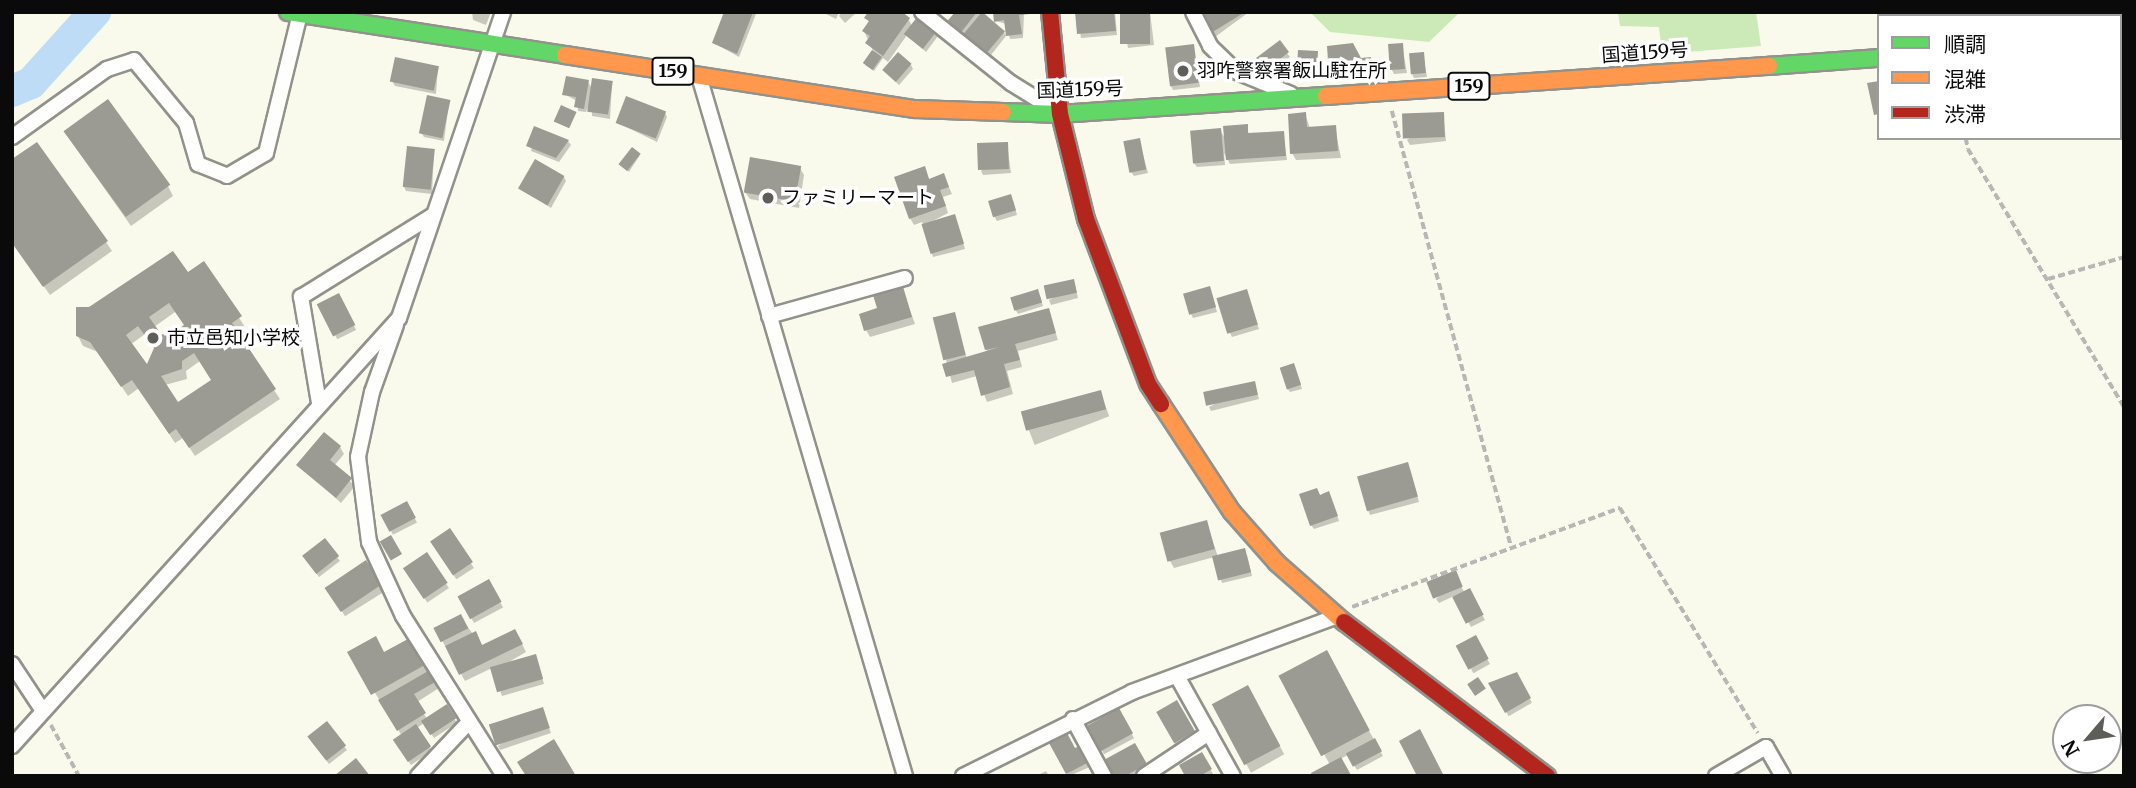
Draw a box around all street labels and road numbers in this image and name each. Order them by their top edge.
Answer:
street label: 国道159号 [1601,39,1689,67]
road number: 159 [650,56,696,86]
road number: 159 [1446,72,1492,100]
street label: 国道159号 [1036,77,1124,103]

